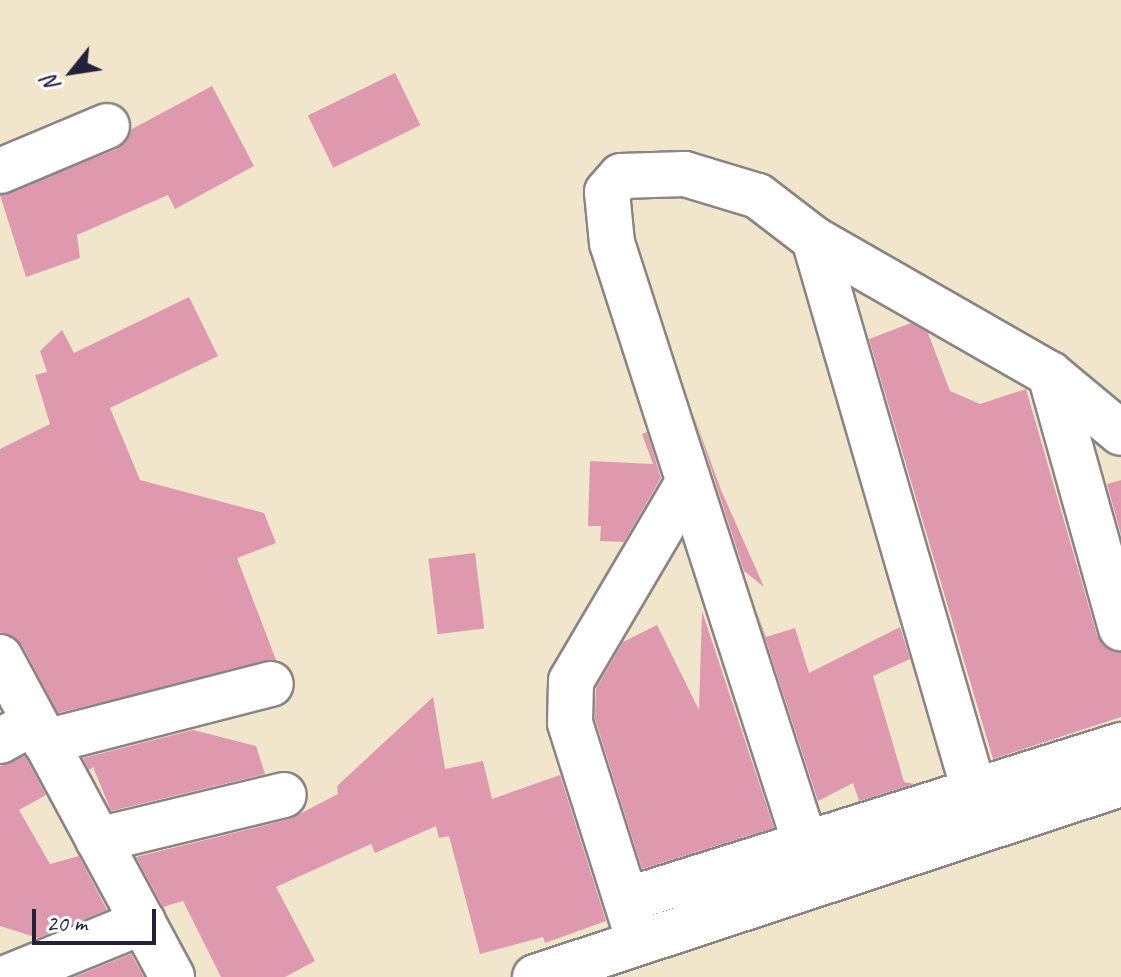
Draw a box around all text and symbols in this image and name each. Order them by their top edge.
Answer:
north arrow [32,32,112,112]
text: N [36,71,67,97]
scale bar [36,893,160,943]
text: 20 m [46,908,87,938]

